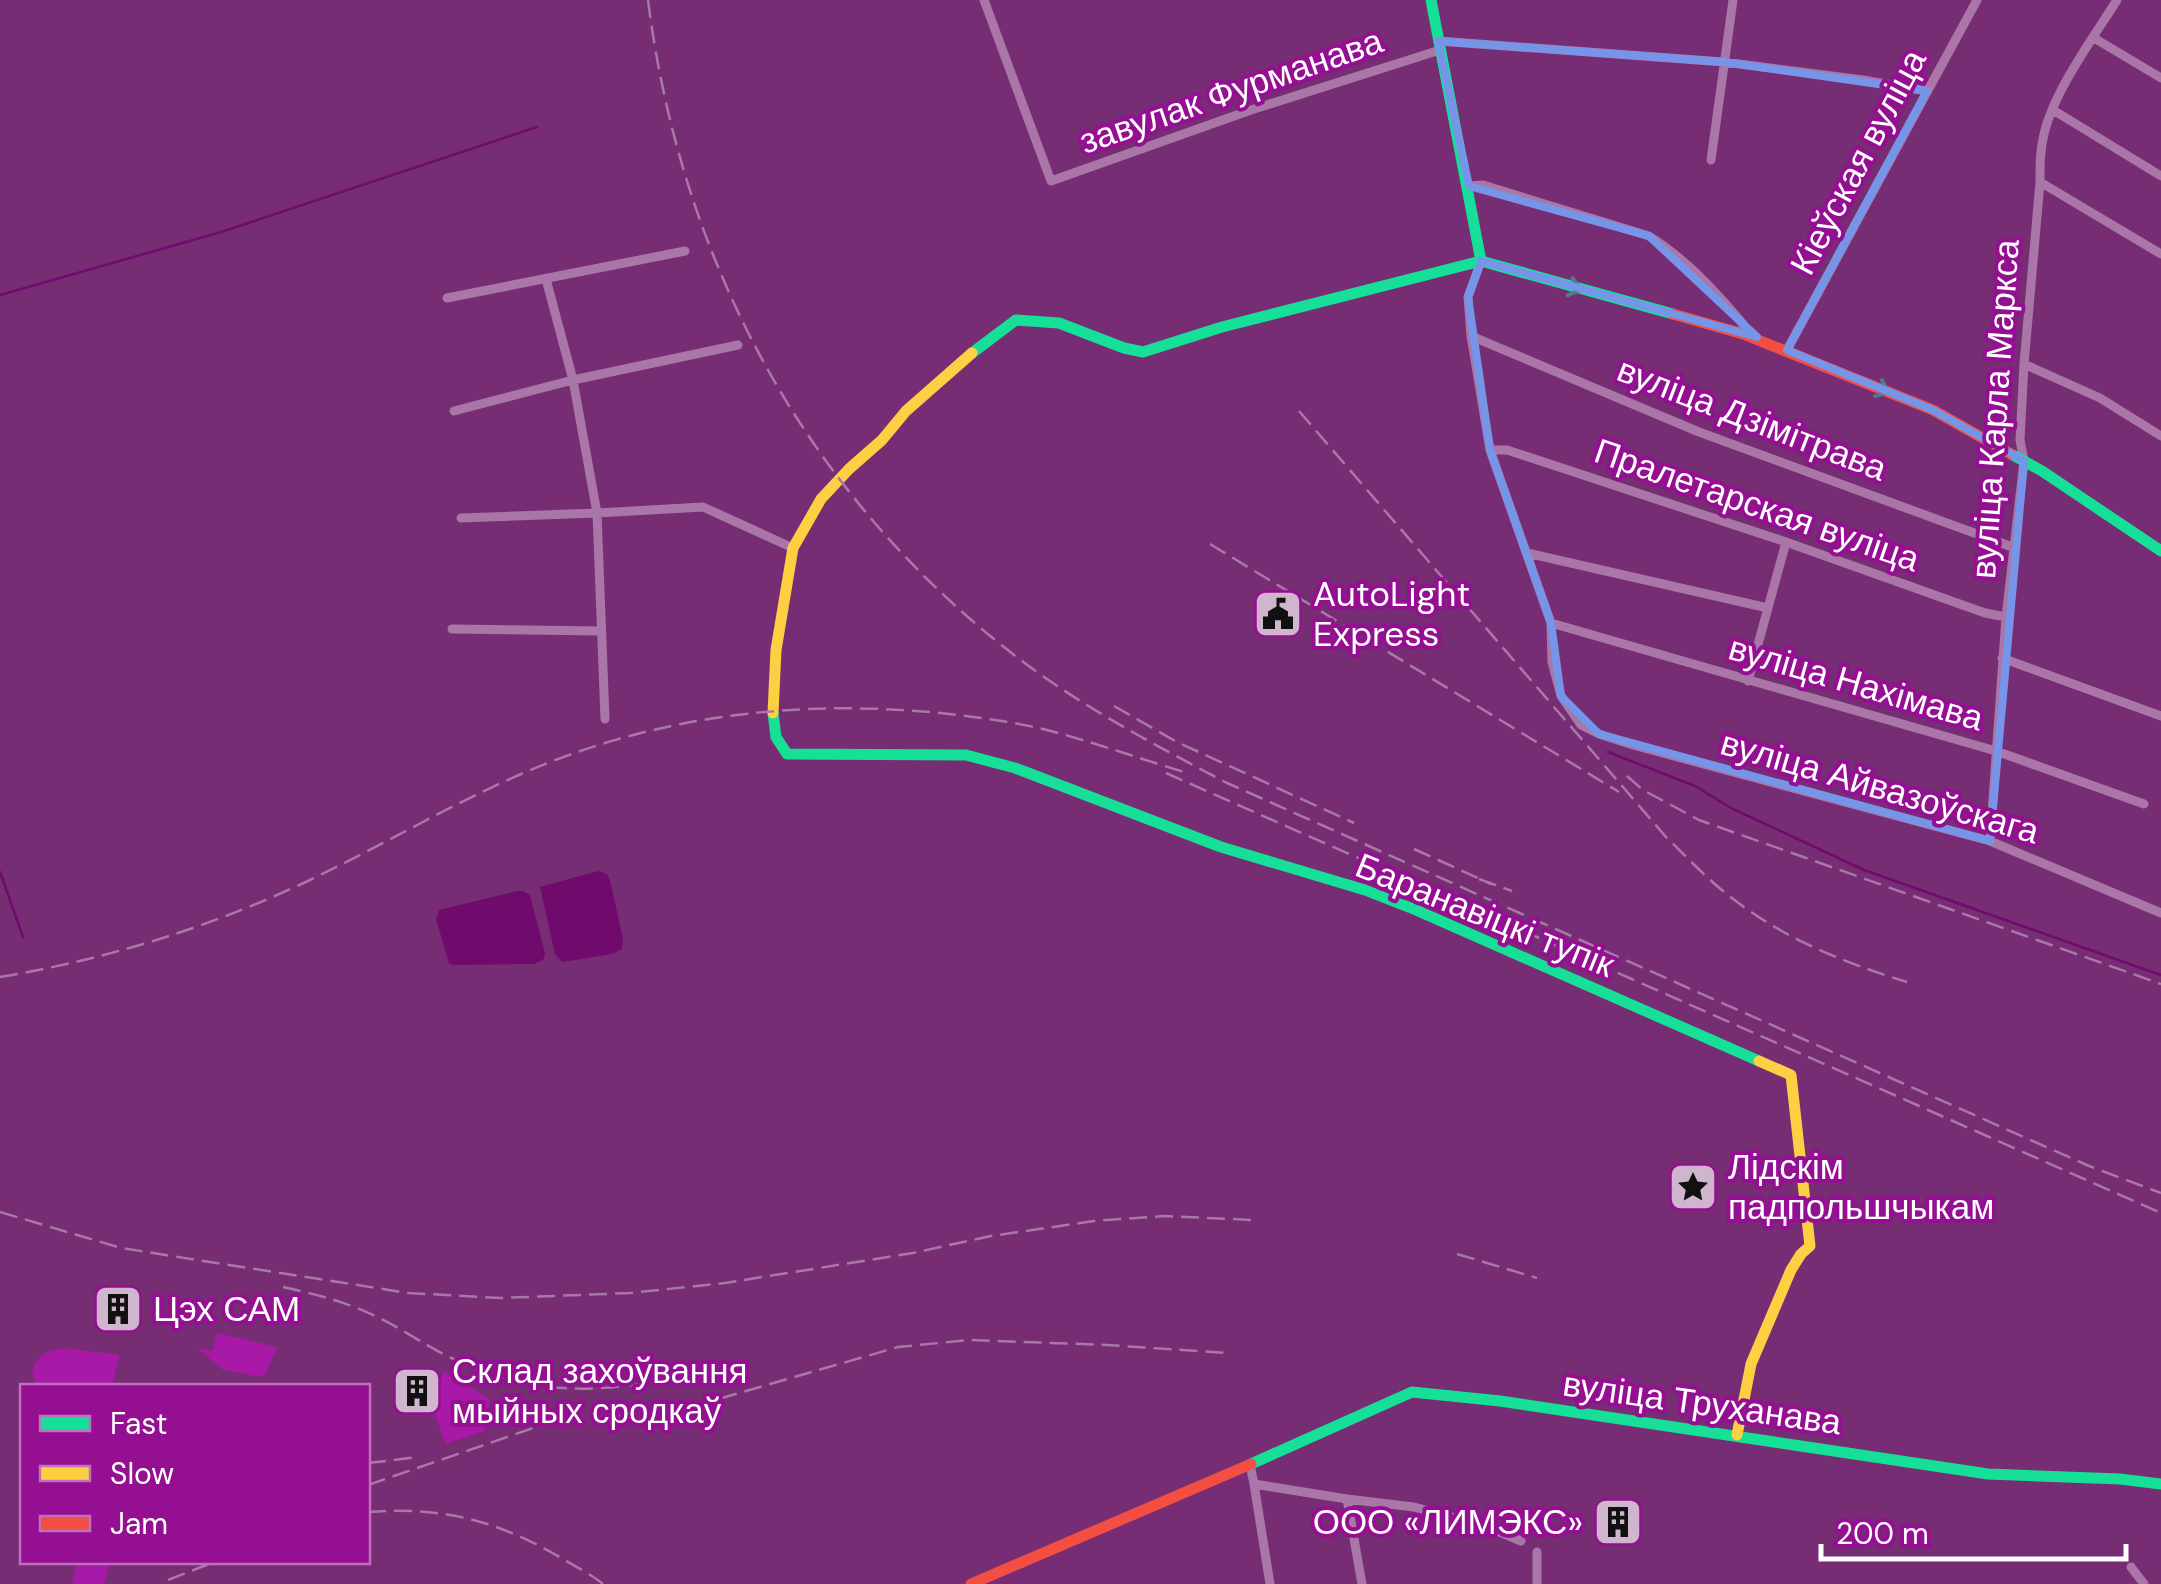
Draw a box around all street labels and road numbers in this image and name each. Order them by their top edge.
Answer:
street label: завулак Фурманава [1073,17,1389,164]
street label: Кіеўская вуліца [1779,41,1937,283]
street label: вуліца Карла Маркса [1960,237,2030,580]
street label: вуліца Дзімітрава [1611,347,1894,492]
street label: Пралетарская вуліца [1588,428,1926,582]
street label: вуліца Нахімава [1723,625,1989,741]
street label: вуліца Айвазоўскага [1716,720,2045,855]
street label: Баранавіцкі тупік [1349,842,1622,988]
street label: вуліца Труханава [1560,1361,1845,1445]

